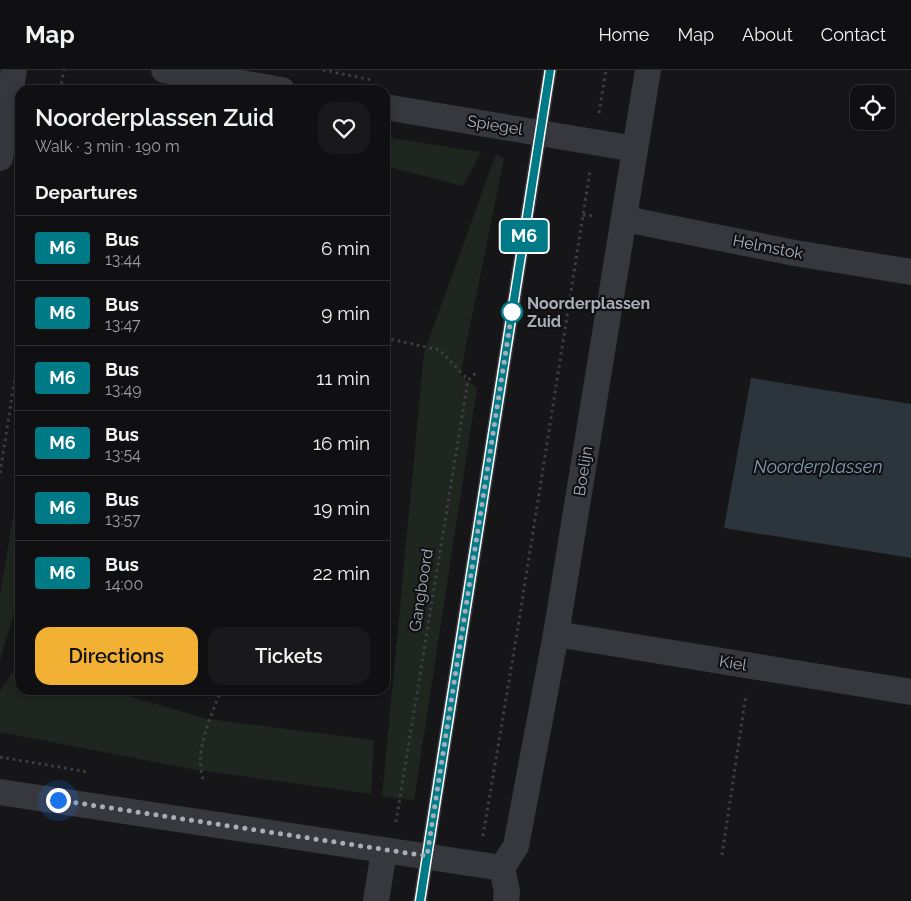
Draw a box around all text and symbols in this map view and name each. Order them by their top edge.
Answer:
text: Map [25,20,75,49]
text: Home [598,24,649,45]
text: Map [677,24,714,45]
text: About [742,24,793,45]
text: Contact [821,24,886,45]
map controls [850,85,895,130]
button: locate [850,85,895,130]
button: heart [318,102,370,154]
text: Noorderplassen Zuid [35,103,274,132]
street label: Spiegel [466,111,525,139]
text: Walk · 3 min · 190 m [35,137,180,156]
text: Departures [35,181,137,203]
line badge: M6 [502,220,546,252]
text: M6 [511,225,537,246]
text: Bus [105,228,139,250]
street label: Helmstok [731,231,805,263]
text: M6 [49,237,76,258]
text: 6 min [321,237,370,259]
text: 13:44 [105,250,141,269]
text: Bus [105,293,139,315]
place label: Noorderplassen Zuid [527,294,650,331]
marker: Noorderplassen Zuid [501,301,523,323]
text: M6 [49,302,76,323]
text: 9 min [321,302,370,324]
text: 13:47 [105,315,141,334]
text: Bus [105,358,139,380]
text: M6 [49,367,76,388]
text: 11 min [316,367,370,389]
text: 13:49 [105,380,142,399]
text: Bus [105,423,139,445]
text: M6 [49,432,76,453]
text: 16 min [313,432,370,454]
text: 13:54 [105,445,141,464]
street label: Boelijn [570,445,596,497]
water label: Noorderplassen [753,456,883,477]
text: Bus [105,488,139,510]
text: M6 [49,497,76,518]
text: 19 min [313,497,370,519]
text: 13:57 [105,510,141,529]
street label: Gangboord [405,547,437,633]
text: Bus [105,553,139,575]
text: M6 [49,562,76,583]
text: 22 min [313,562,370,584]
text: 14:00 [105,575,143,594]
button: Directions [35,627,198,685]
button: Tickets [208,627,370,685]
street label: Kiel [718,651,749,675]
your location [46,788,71,813]

